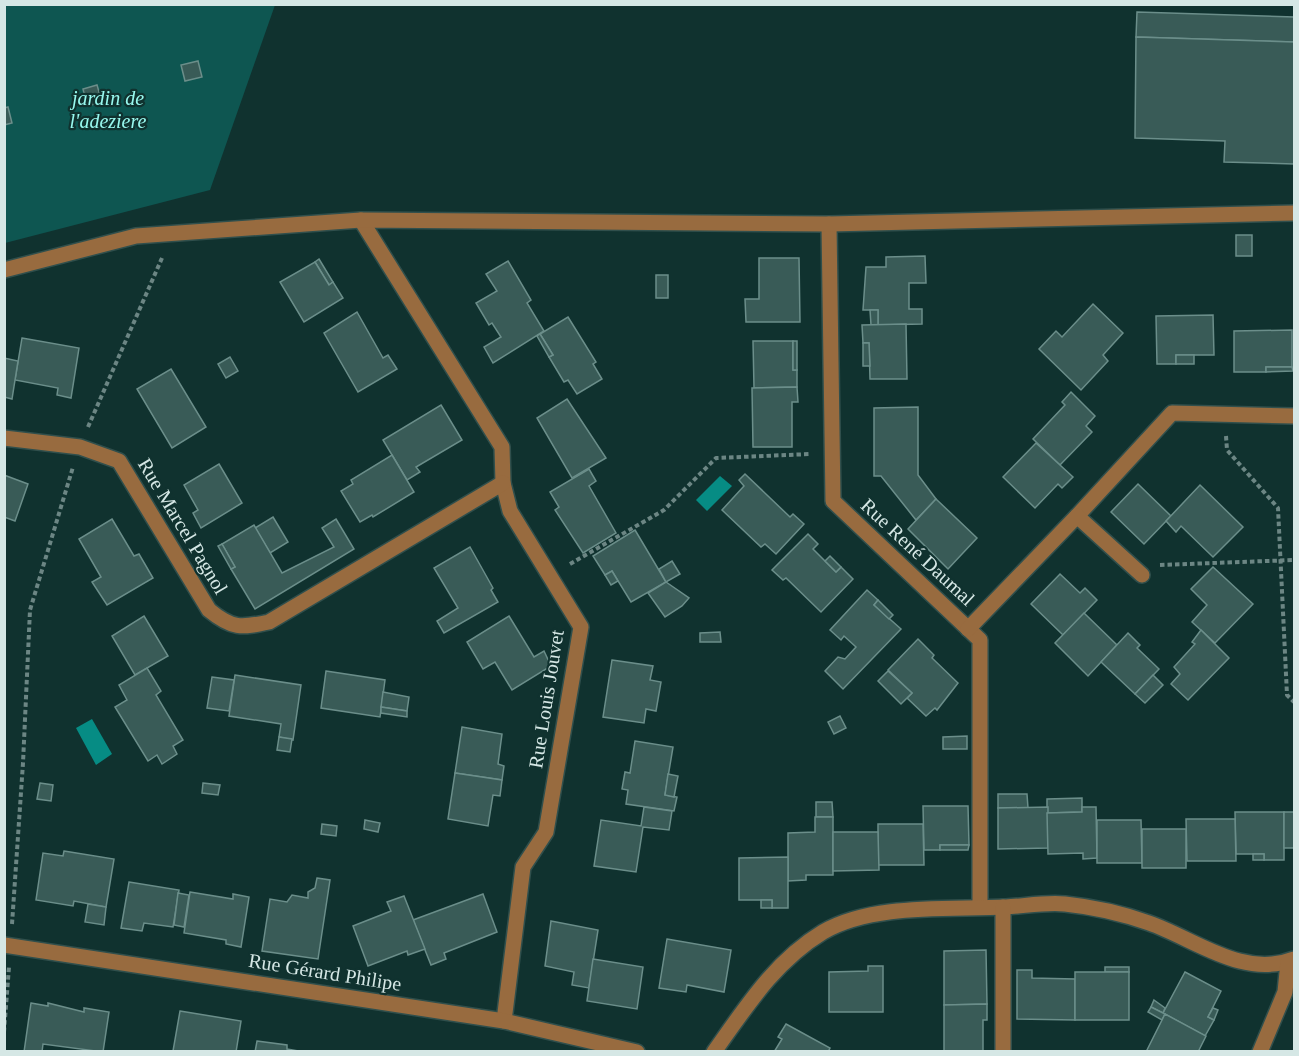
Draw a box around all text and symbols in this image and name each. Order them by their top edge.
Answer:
park label: jardin de l'adeziere [69,87,147,132]
street label: Rue Marcel Pagnol [133,454,232,599]
street label: Rue René Daumal [857,494,979,610]
street label: Rue Louis Jouvet [524,628,568,770]
street label: Rue Gérard Philipe [247,949,403,996]

